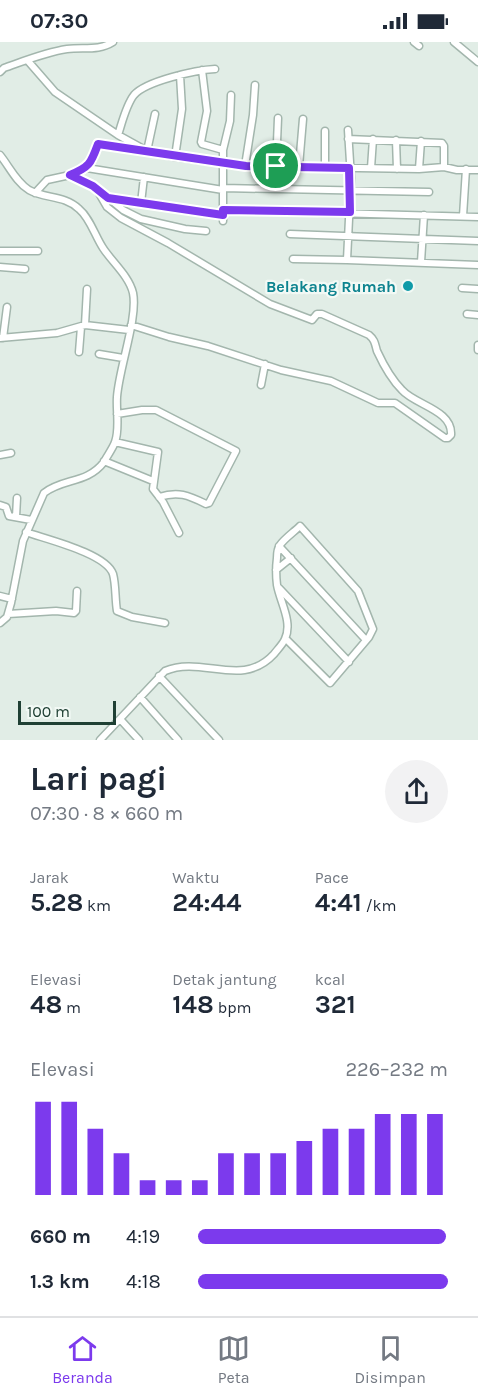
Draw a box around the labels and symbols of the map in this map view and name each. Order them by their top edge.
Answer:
pin [250,140,301,191]
place label: Belakang Rumah [266,277,396,296]
marker: Belakang Rumah [401,279,415,293]
scale bar [18,698,116,726]

